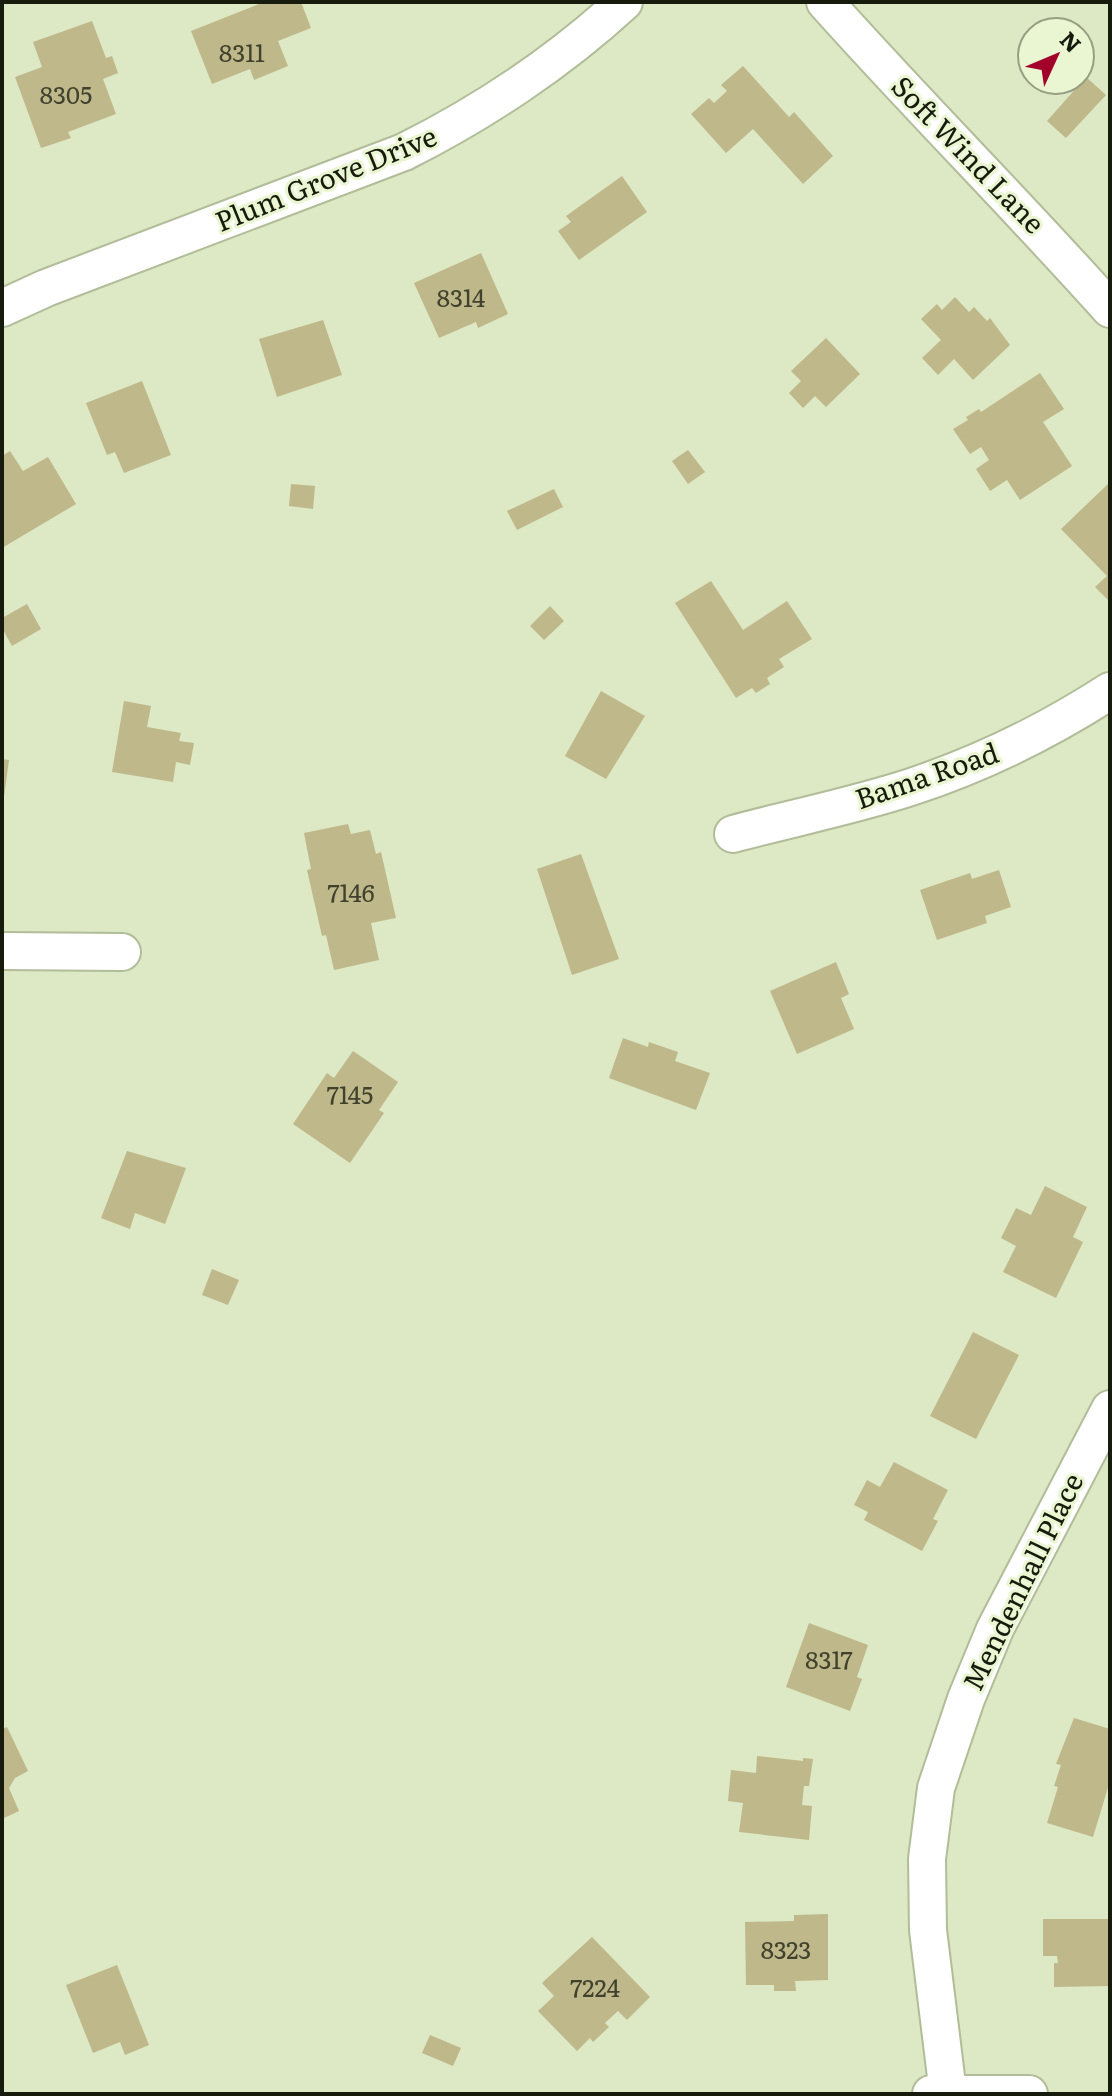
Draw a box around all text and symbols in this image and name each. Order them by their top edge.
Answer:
north arrow [1016,16,1096,96]
text: N [1053,23,1090,59]
house number: 8311 [219,34,265,69]
street label: Soft Wind Lane [883,65,1056,242]
house number: 8305 [40,76,92,111]
street label: Plum Grove Drive [208,113,442,241]
house number: 8314 [437,279,485,314]
street label: Bama Road [849,730,1004,818]
house number: 7146 [327,874,375,909]
house number: 7145 [327,1076,373,1111]
street label: Mendenhall Place [950,1465,1092,1697]
house number: 8317 [805,1641,853,1676]
house number: 8323 [761,1931,811,1966]
house number: 7224 [570,1969,620,2004]

